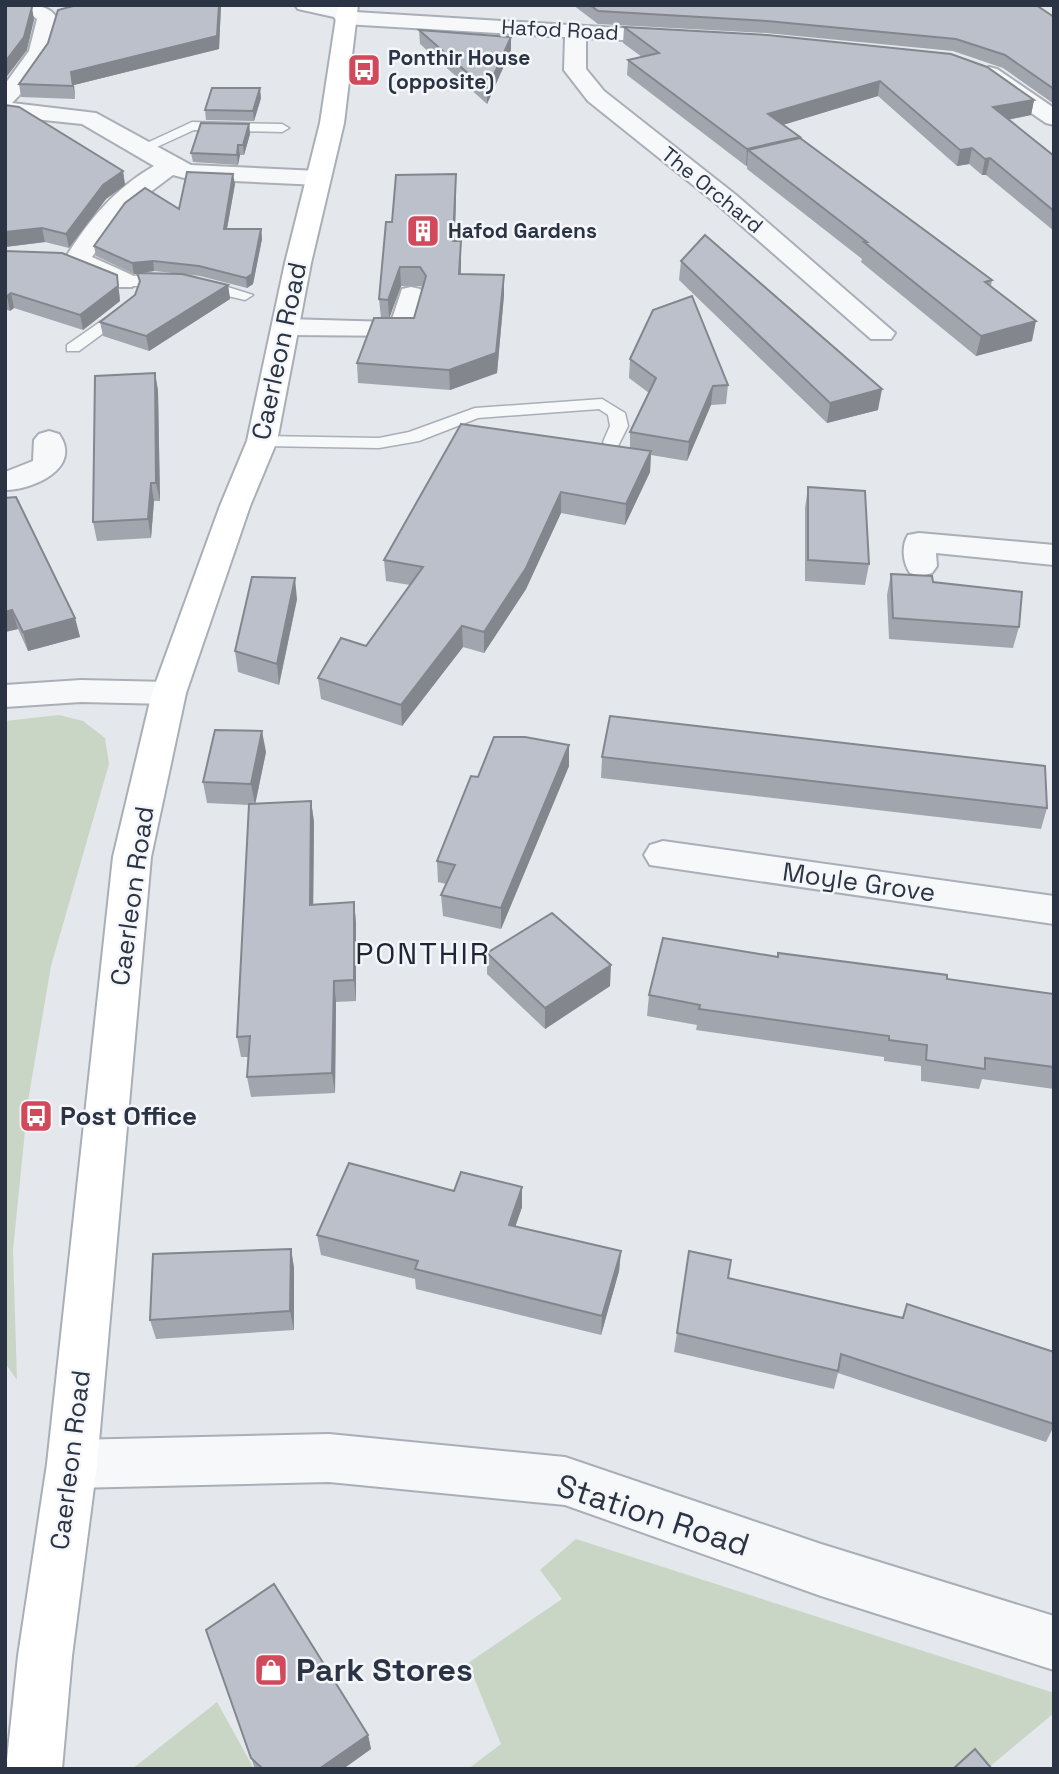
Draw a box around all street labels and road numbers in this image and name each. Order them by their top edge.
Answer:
street label: Hafod Road [501,13,619,46]
street label: The Orchard [656,140,769,239]
street label: Caerleon Road [244,259,314,443]
street label: Caerleon Road [103,804,161,988]
street label: Moyle Grove [780,854,938,910]
street label: Caerleon Road [42,1368,98,1552]
street label: Station Road [552,1465,754,1565]

